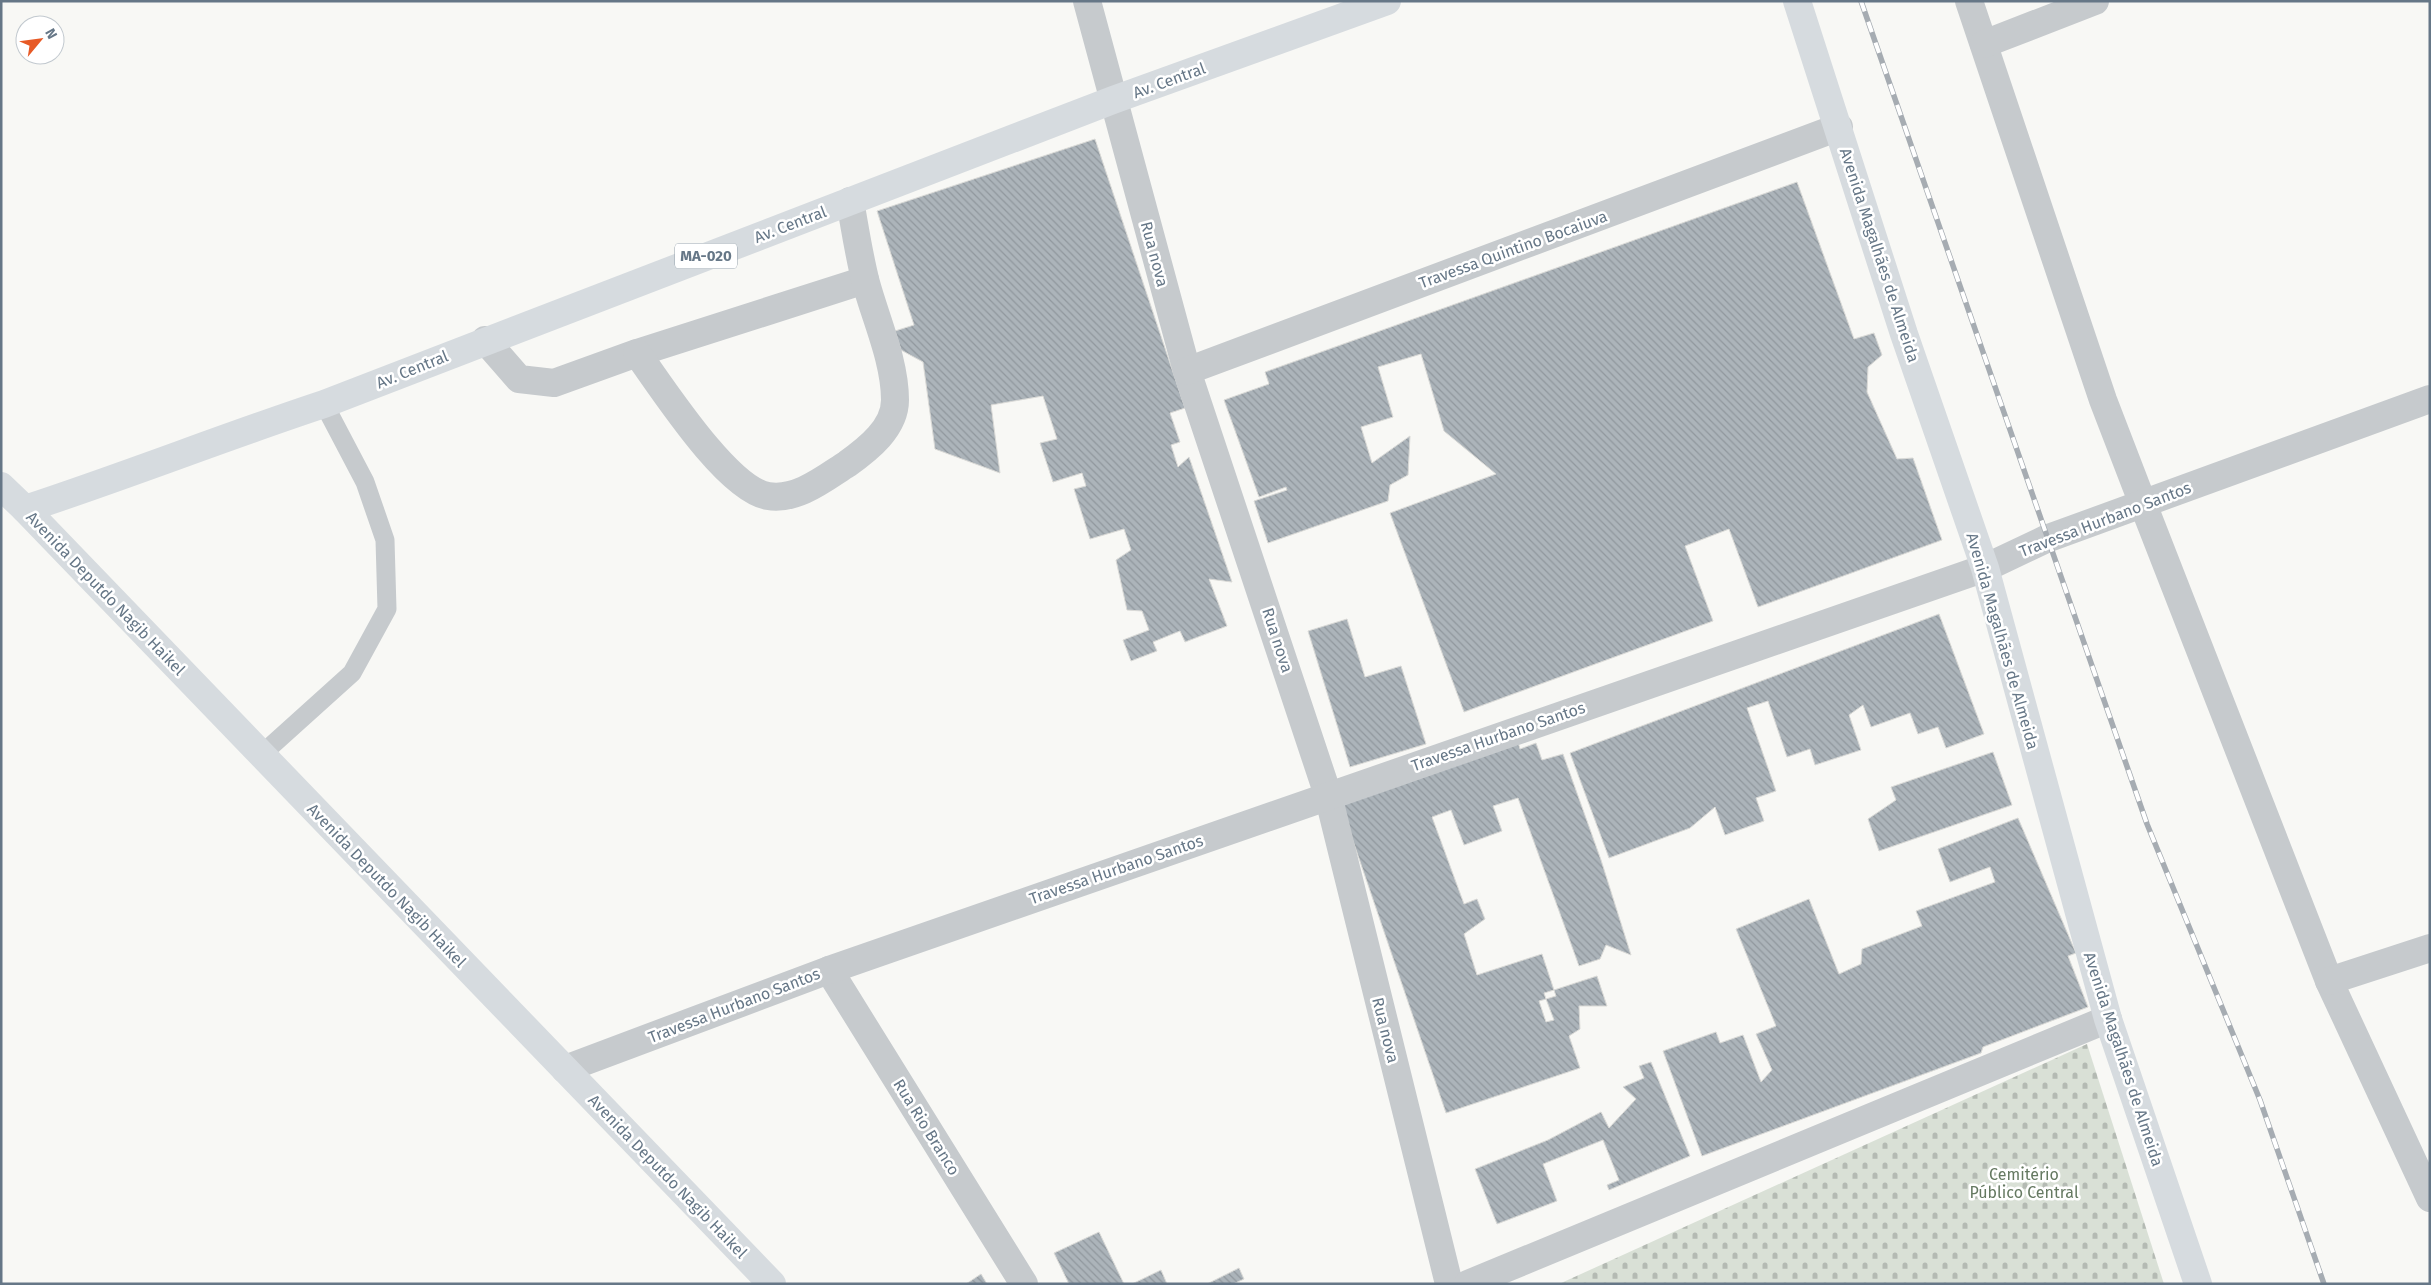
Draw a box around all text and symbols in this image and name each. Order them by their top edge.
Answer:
north arrow [15,15,65,65]
text: N [41,26,61,42]
street label: Av. Central [1130,58,1208,102]
street label: Avenida Magalhães de Almeida [1836,145,1923,365]
street label: Av. Central [751,202,829,247]
street label: Travessa Quintino Bocaiuva [1416,207,1610,292]
street label: Rua nova [1137,219,1172,289]
road number: MA-020 [675,244,737,268]
street label: Av. Central [373,346,451,392]
street label: Travessa Hurbano Santos [2017,478,2194,561]
street label: Avenida Deputdo Nagib Haikel [22,508,189,679]
street label: Avenida Magalhães de Almeida [1962,531,2043,752]
street label: Rua nova [1258,605,1297,675]
street label: Travessa Hurbano Santos [1409,698,1588,775]
street label: Avenida Deputdo Nagib Haikel [303,800,470,971]
street label: Travessa Hurbano Santos [1027,831,1206,908]
street label: Avenida Magalhães de Almeida [2080,949,2167,1169]
street label: Travessa Hurbano Santos [646,964,823,1047]
street label: Rua nova [1368,995,1403,1065]
street label: Rua Rio Branco [889,1076,964,1179]
street label: Avenida Deputdo Nagib Haikel [584,1091,751,1262]
park label: Cemitério Público Central [1969,1165,2079,1202]

